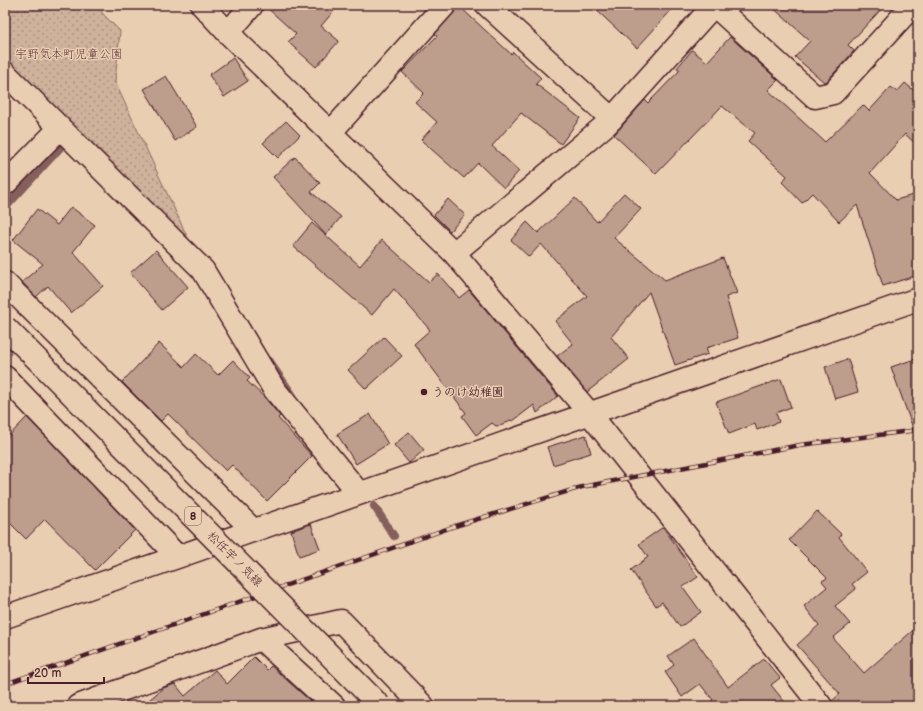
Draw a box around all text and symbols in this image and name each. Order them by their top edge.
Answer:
park label: 宇野気本町児童公園 [15,47,123,62]
place label: うのけ幼稚園 [432,385,504,400]
marker: うのけ幼稚園 [419,387,429,397]
road number: 8 [185,507,201,525]
street label: 松任宇ノ気線 [204,529,265,590]
scale bar [28,659,104,685]
text: 20 m [34,666,61,681]

